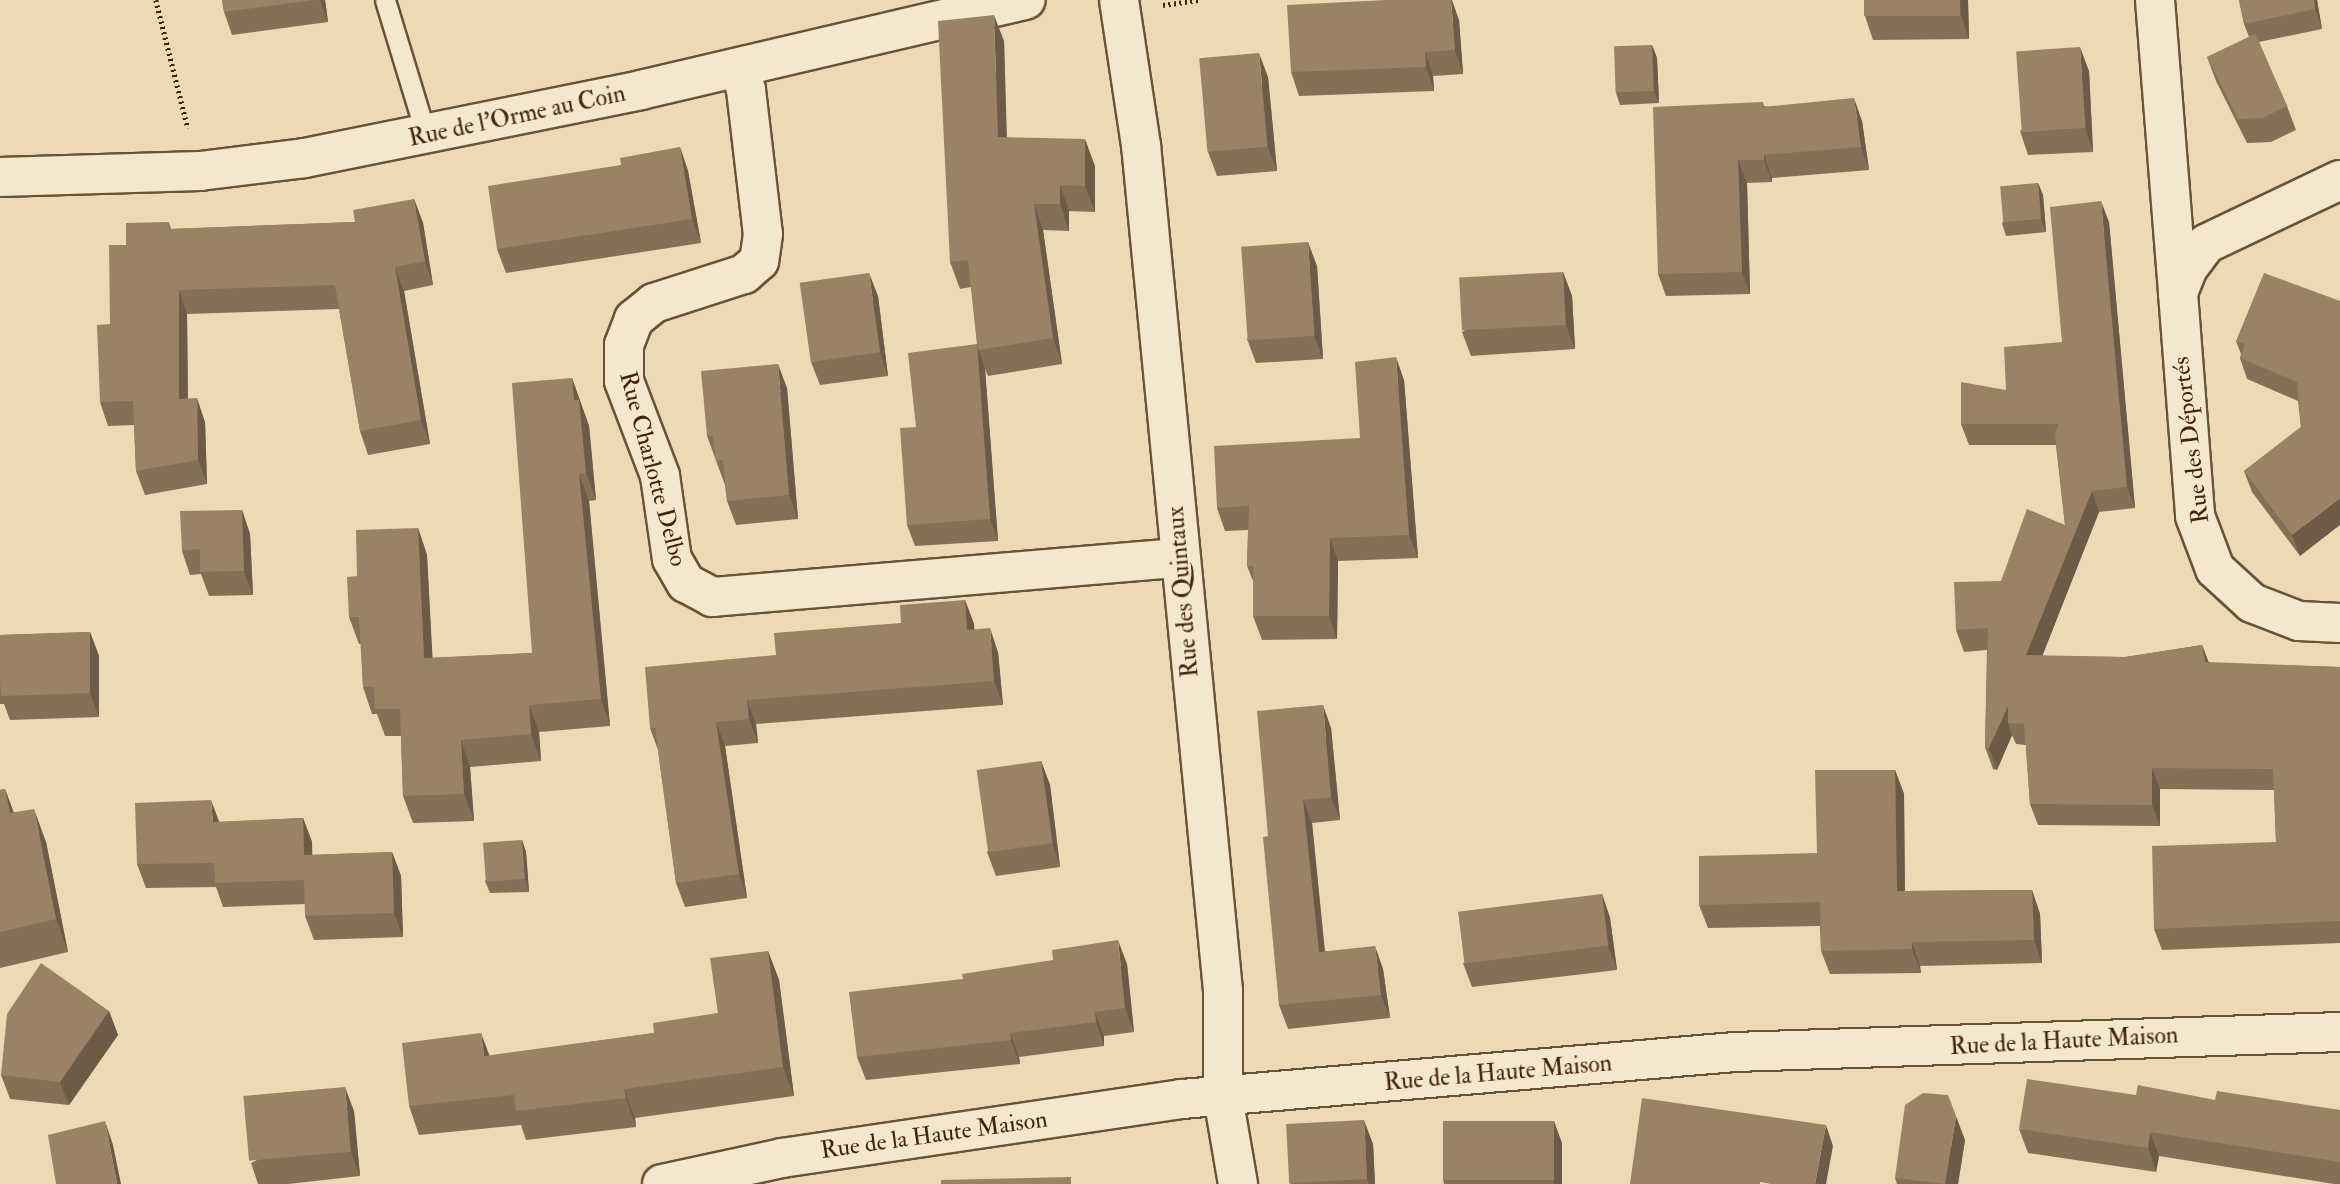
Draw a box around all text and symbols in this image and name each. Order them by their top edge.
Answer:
street label: Rue de l'Orme au Coin [406,79,628,153]
street label: Rue des Déportés [2166,355,2216,525]
street label: Rue Charlotte Delbo [613,368,693,570]
street label: Rue des Quintaux [1161,505,1205,679]
street label: Rue de la Haute Maison [1949,1021,2179,1061]
street label: Rue de la Haute Maison [1383,1049,1613,1097]
street label: Rue de la Haute Maison [819,1105,1049,1165]

